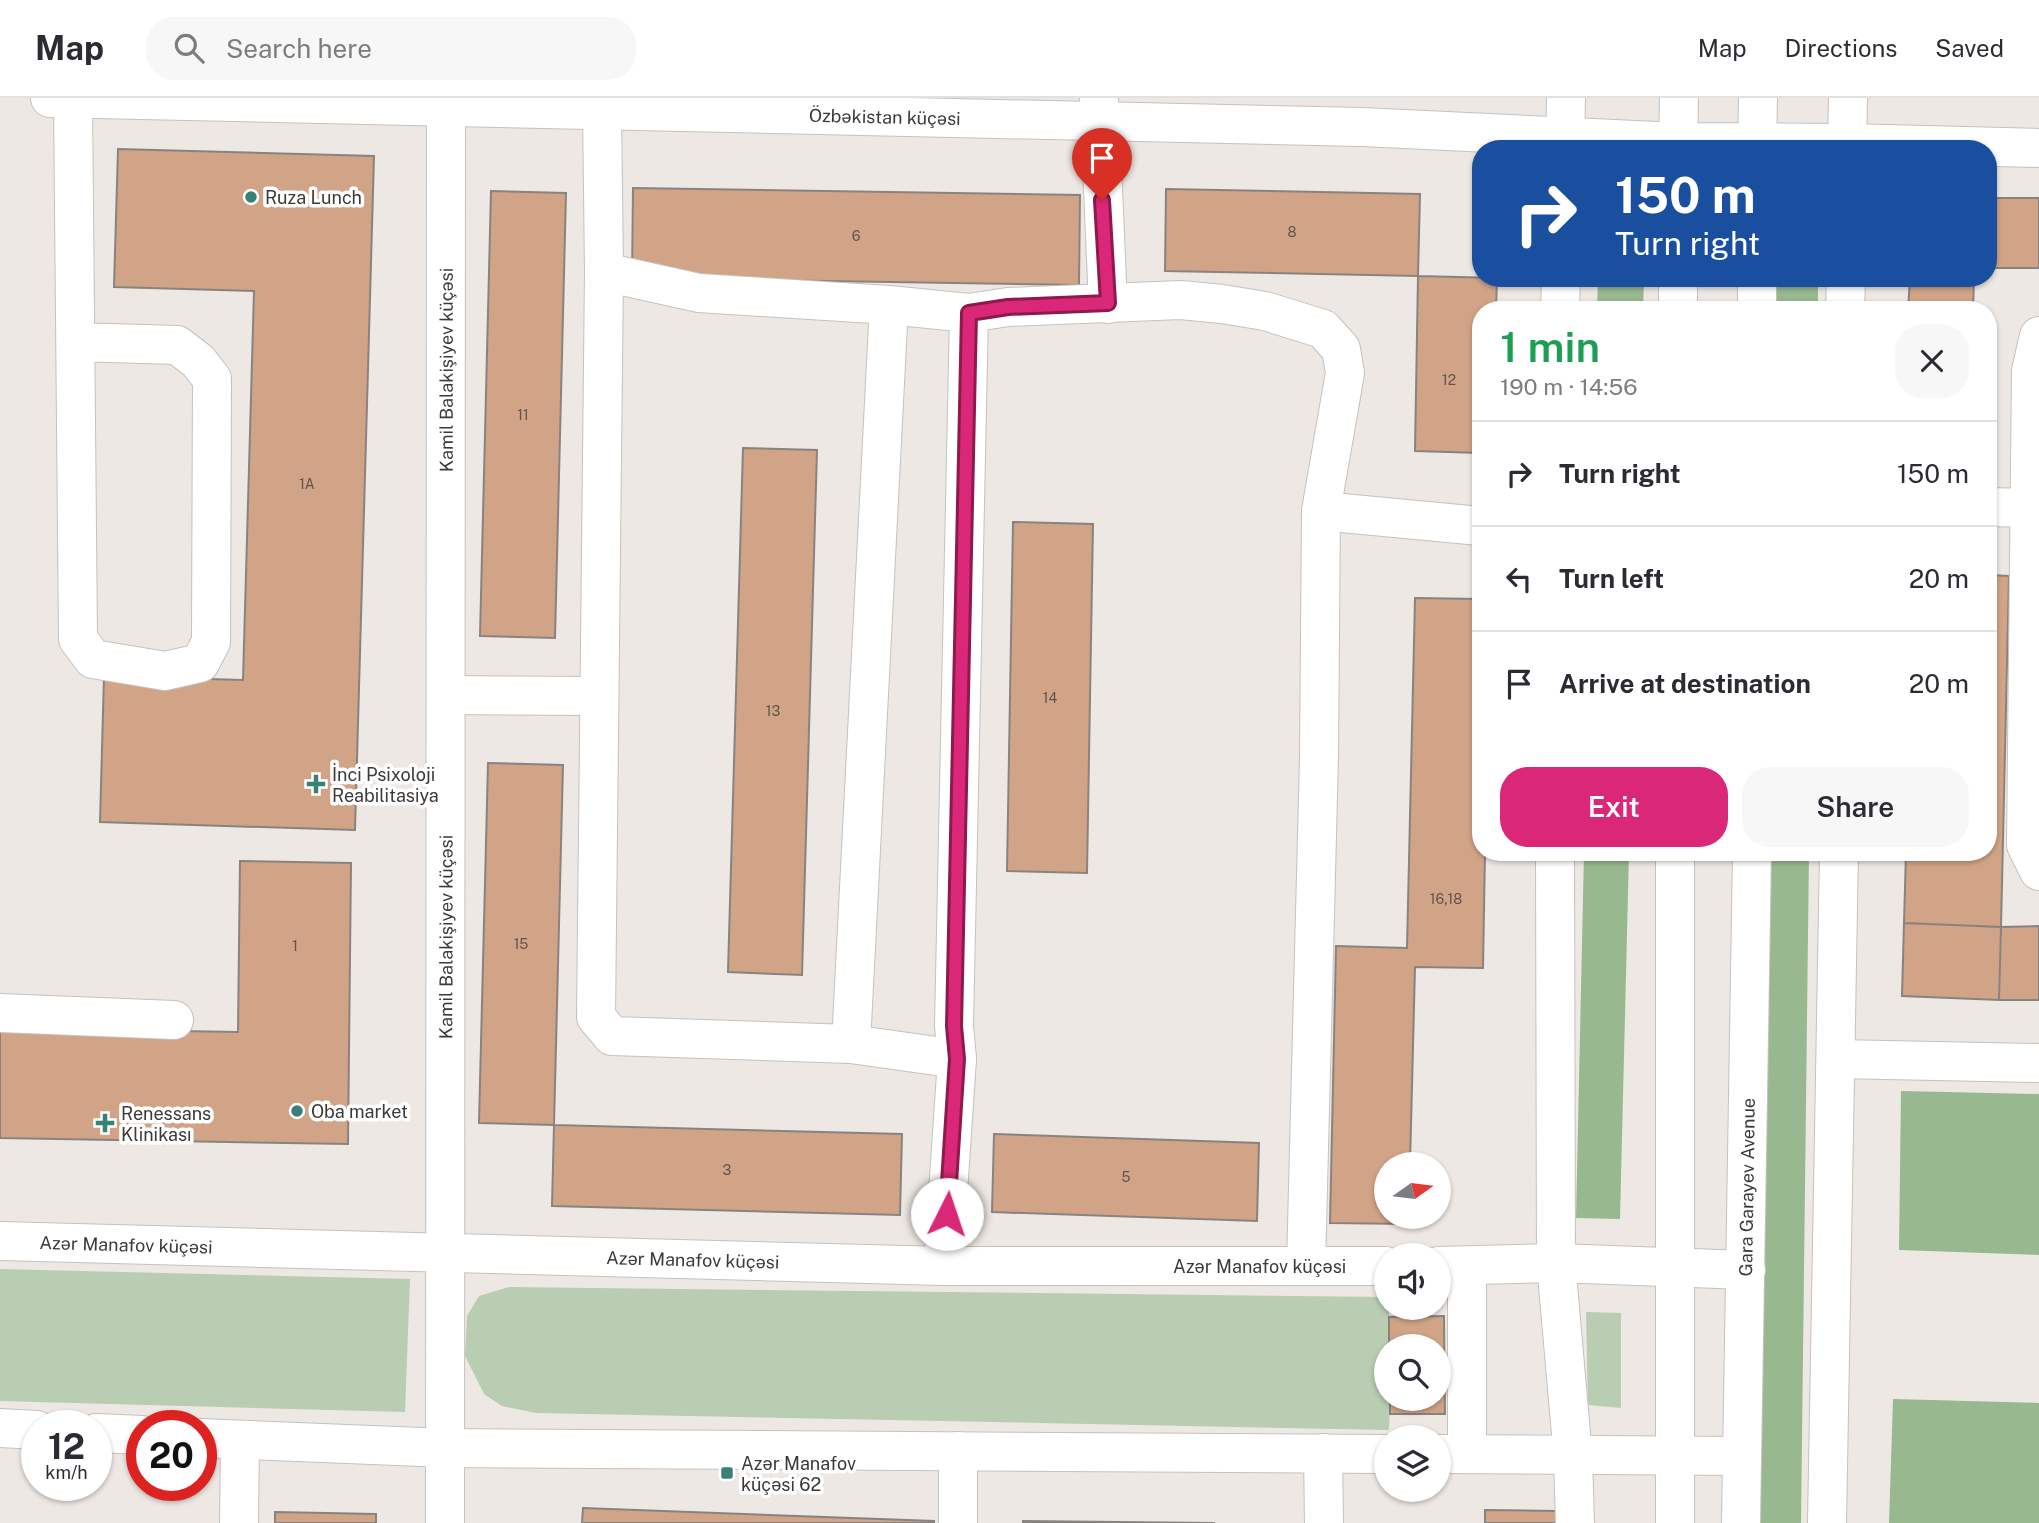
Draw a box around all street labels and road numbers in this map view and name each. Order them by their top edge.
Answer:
street label: Özbəkistan küçəsi [809,103,961,129]
street label: Kamil Balakişiyev küçəsi [435,268,456,472]
street label: Kamil Balakişiyev küçəsi [435,835,456,1039]
street label: Gara Garayev Avenue [1735,1098,1758,1276]
street label: Azər Manafov küçəsi [39,1232,213,1257]
street label: Azər Manafov küçəsi [606,1247,780,1272]
street label: Azər Manafov küçəsi [1173,1256,1346,1277]

